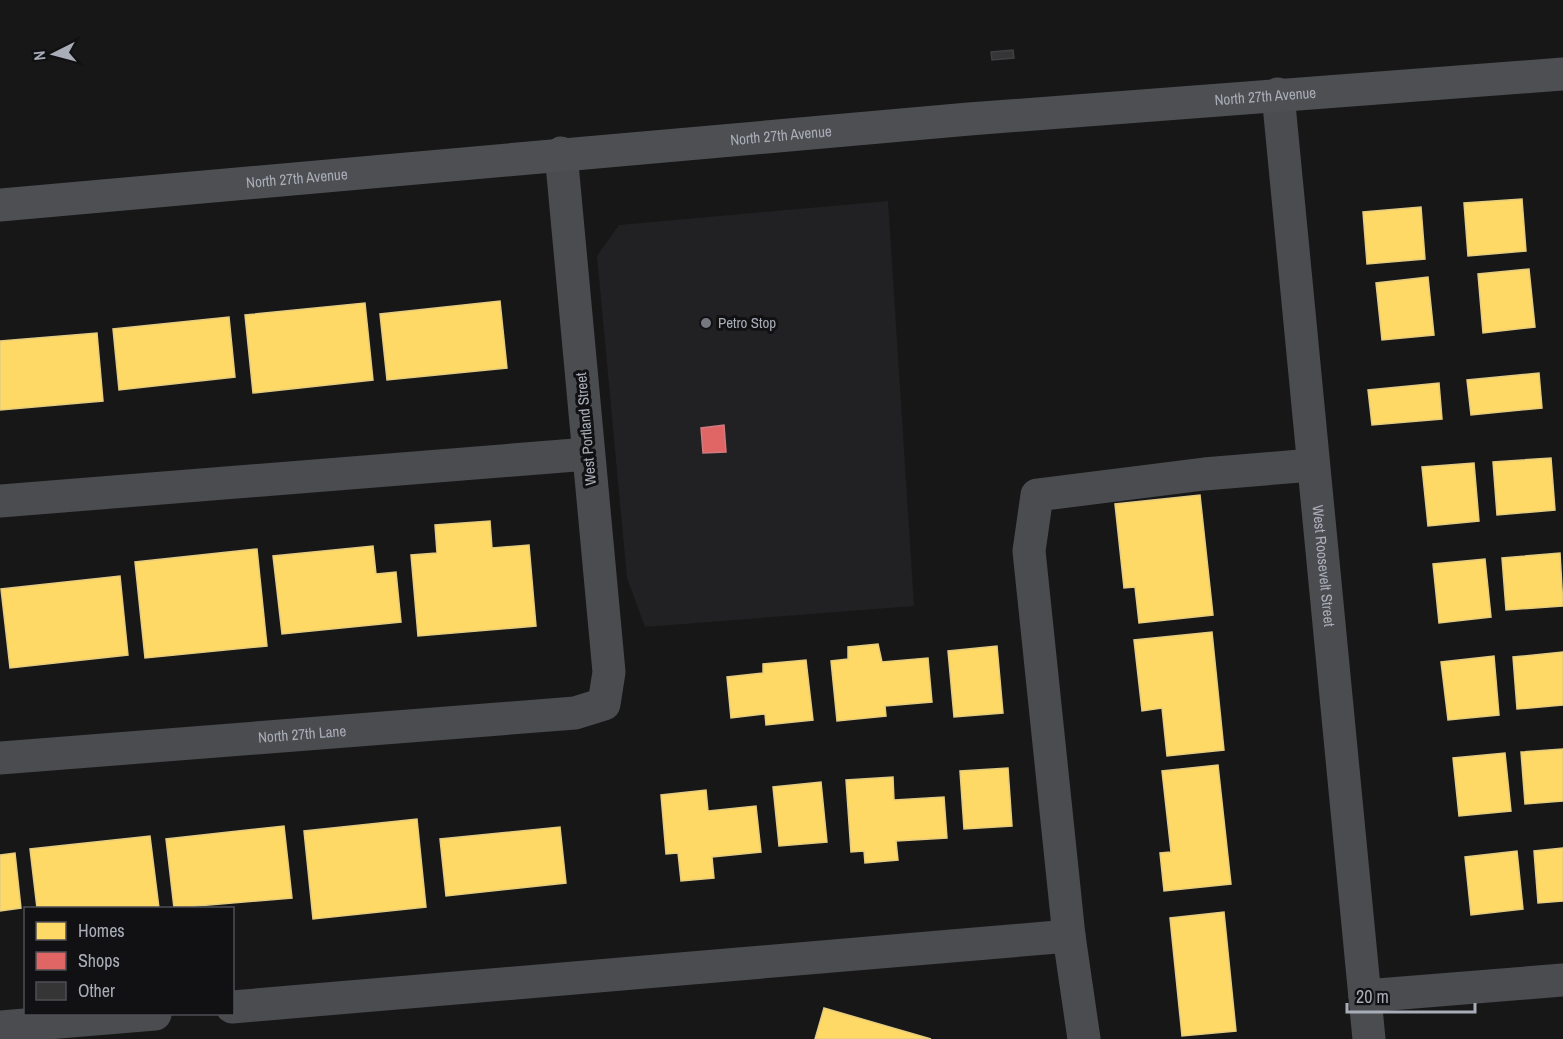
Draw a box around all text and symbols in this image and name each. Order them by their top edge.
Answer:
north arrow [24,24,84,84]
text: N [28,50,51,61]
street label: North 27th Avenue [1214,82,1317,110]
street label: North 27th Avenue [729,120,833,150]
street label: North 27th Avenue [245,163,349,193]
place label: Petro Stop [718,312,776,333]
marker: Petro Stop [699,316,713,330]
street label: West Portland Street [570,371,601,486]
street label: West Roosevelt Street [1308,504,1340,628]
street label: North 27th Lane [257,720,347,748]
legend [24,907,234,1015]
text: Homes [78,918,125,943]
text: Shops [78,948,120,973]
scale bar [1347,976,1474,1014]
text: Other [78,978,115,1003]
text: 20 m [1356,984,1389,1009]

